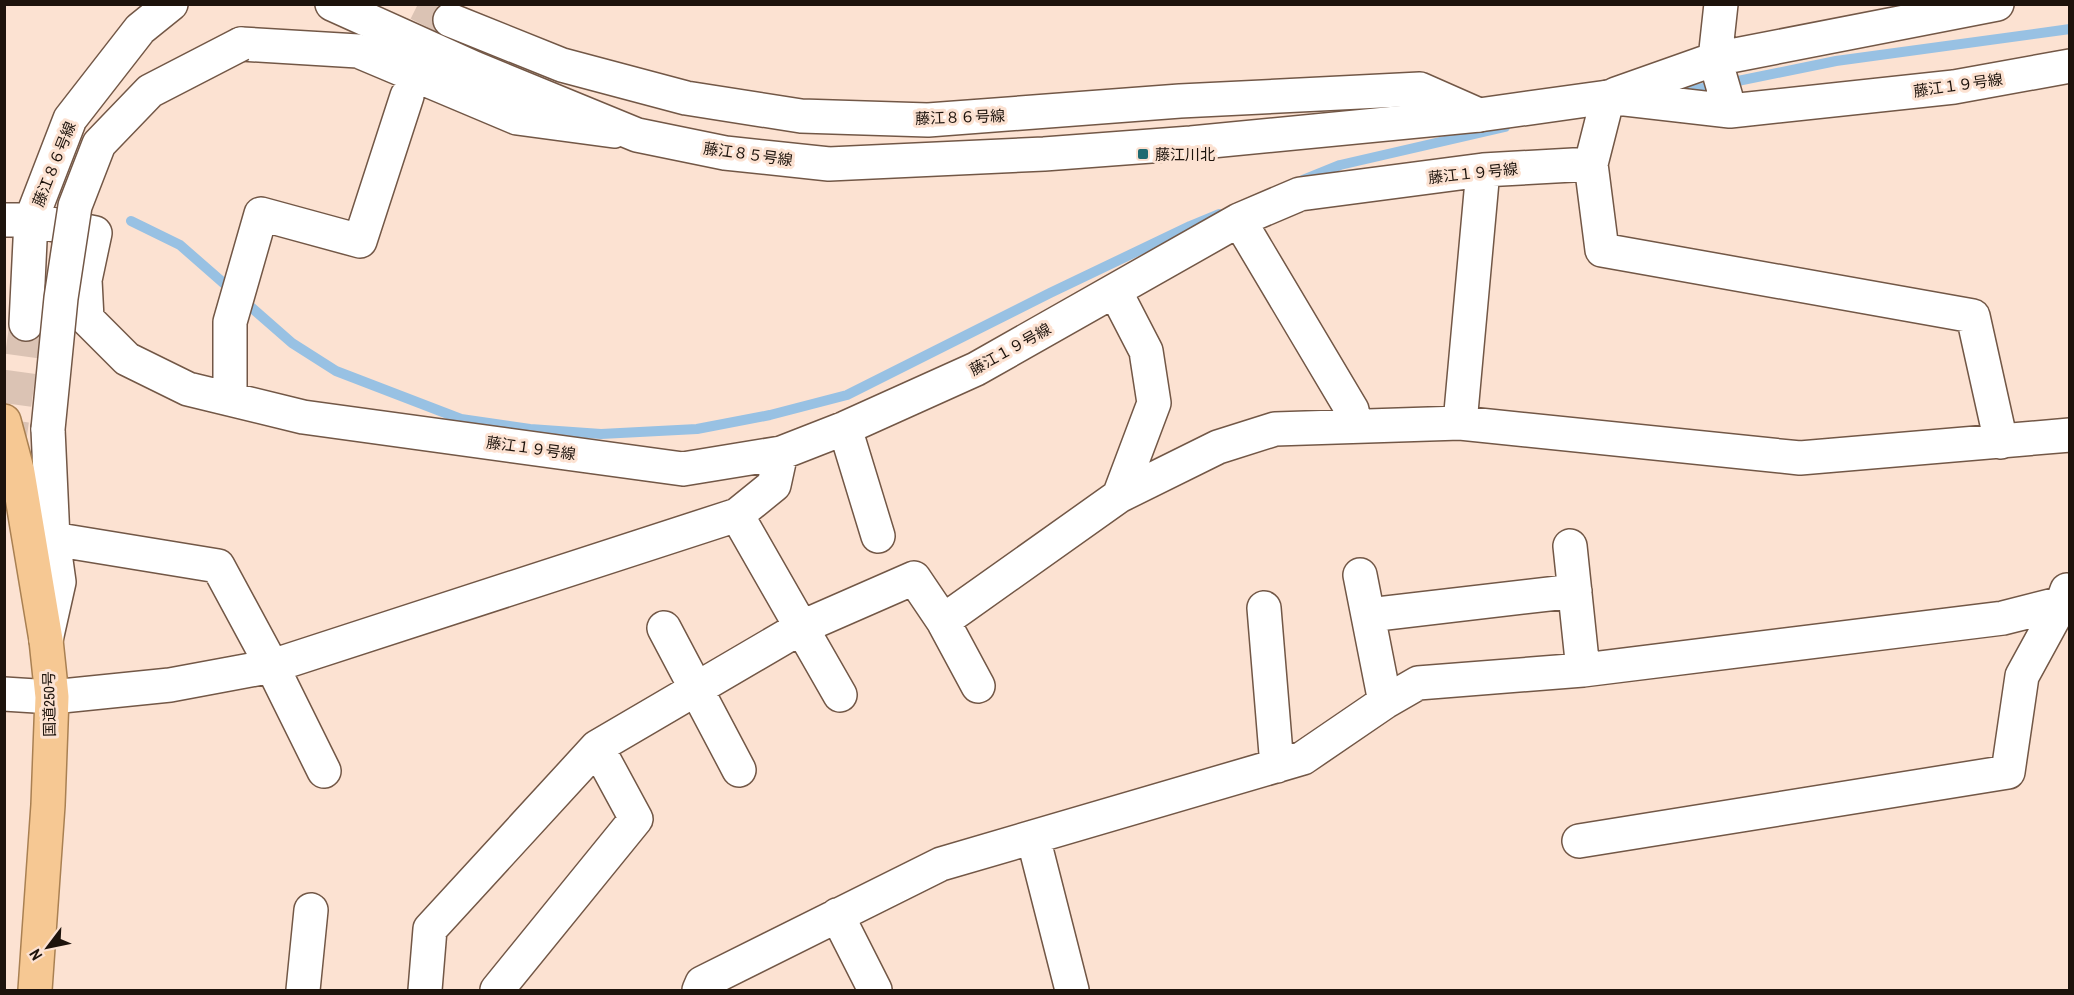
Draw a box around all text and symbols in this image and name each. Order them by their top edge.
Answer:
street label: 藤江１９号線 [1912,68,2004,102]
street label: 藤江８６号線 [915,105,1005,129]
street label: 藤江８６号線 [27,118,81,210]
street label: 藤江８５号線 [702,137,794,171]
place label: 藤江川北 [1155,144,1215,165]
marker: 藤江川北 [1136,147,1150,161]
street label: 藤江１９号線 [1427,158,1519,188]
street label: 藤江１９号線 [966,318,1054,380]
street label: 藤江１９号線 [485,431,577,465]
street label: 国道250号 [38,671,60,737]
north arrow [18,917,78,977]
text: N [23,945,47,965]

